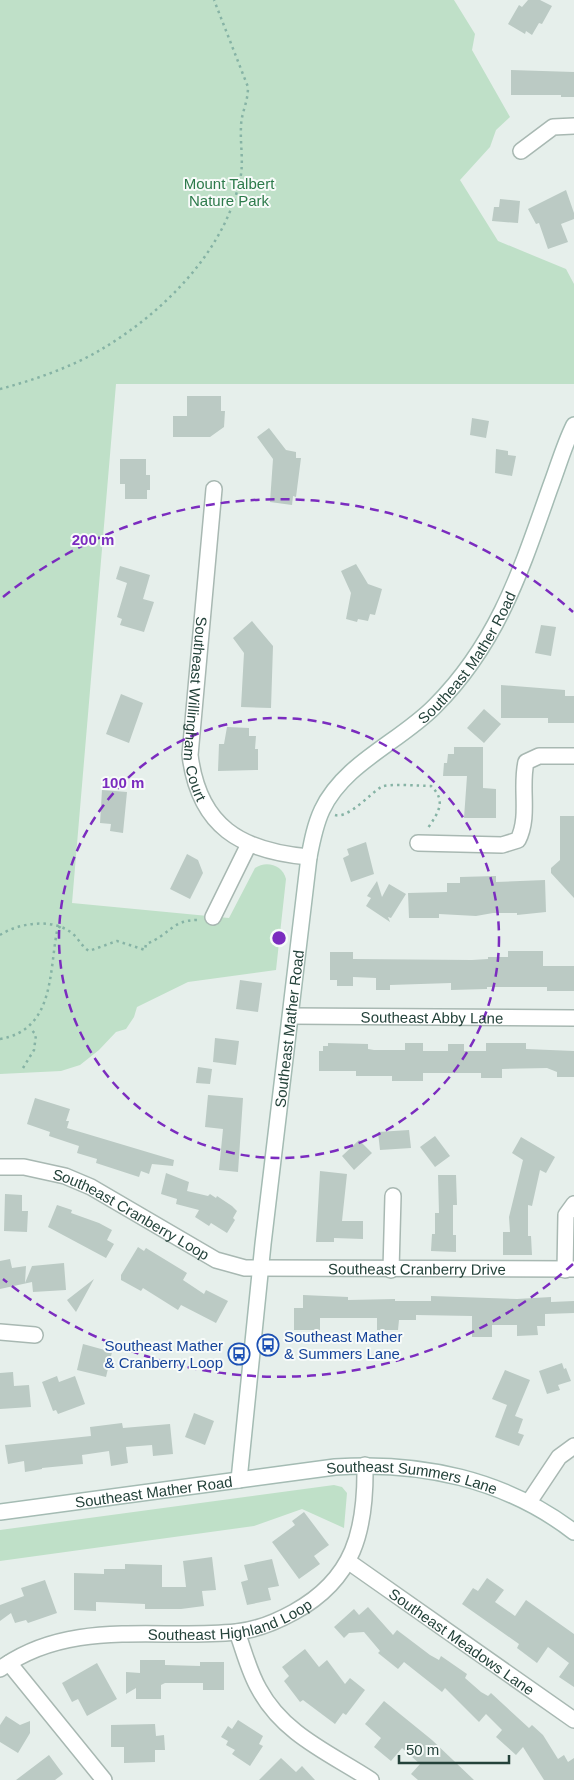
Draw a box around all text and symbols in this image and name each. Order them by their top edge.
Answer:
park label: Mount Talbert Nature Park [184,175,275,209]
text: 200 m [72,531,114,548]
street label: Southeast Mather Road [414,589,518,727]
street label: Southeast Willingham Court [181,616,211,804]
text: 100 m [102,774,144,791]
centre of rings [270,929,288,947]
street label: Southeast Mather Road [271,949,306,1108]
street label: Southeast Abby Lane [361,1008,503,1026]
street label: Southeast Cranberry Loop [51,1165,213,1263]
street label: Southeast Cranberry Drive [328,1260,506,1277]
place label: Southeast Mather & Summers Lane [284,1328,402,1362]
bus stop icon: Southeast Mather & Summers Lane [256,1333,280,1357]
place label: Southeast Mather & Cranberry Loop [105,1337,223,1371]
bus stop icon: Southeast Mather & Cranberry Loop [227,1342,251,1366]
street label: Southeast Summers Lane [325,1457,500,1497]
street label: Southeast Mather Road [74,1472,233,1510]
street label: Southeast Meadows Lane [386,1584,538,1698]
street label: Southeast Highland Loop [148,1595,315,1643]
scale bar [399,1732,509,1764]
text: 50 m [406,1741,439,1758]

